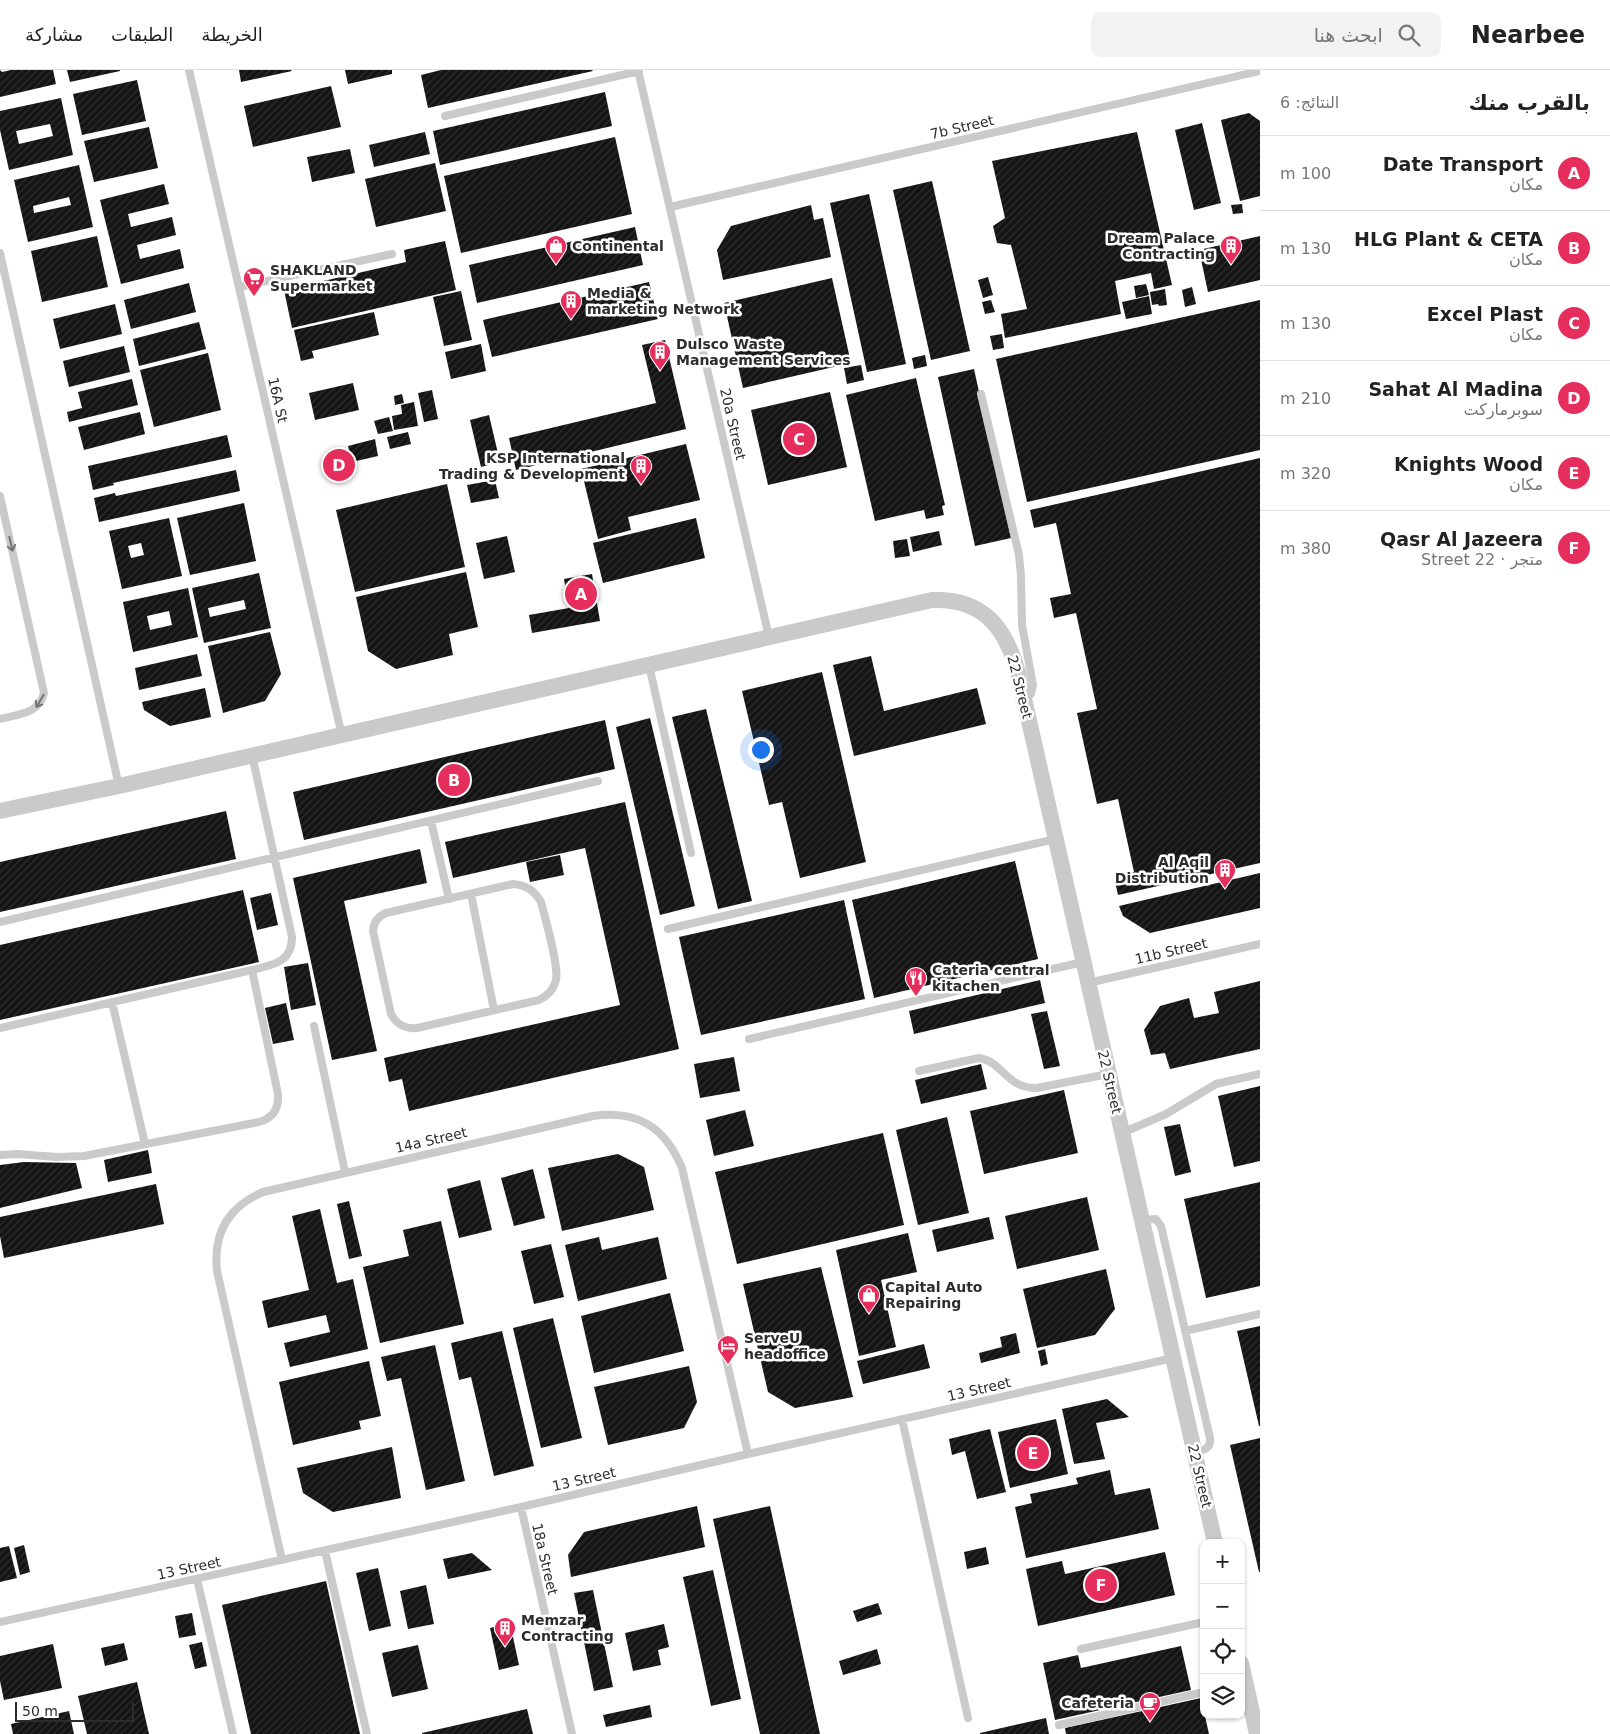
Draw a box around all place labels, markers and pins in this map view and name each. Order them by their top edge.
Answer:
place label: Dream Palace Contracting [1107,230,1215,262]
shop icon: Continental [544,234,568,265]
building icon: Dream Palace Contracting [1219,234,1243,265]
place label: Continental [572,238,664,254]
place label: SHAKLAND Supermarket [270,262,373,294]
supermarket icon: SHAKLAND Supermarket [242,266,266,297]
place label: Media & marketing Network [587,285,740,317]
building icon: Media & marketing Network [559,289,583,320]
place label: Dulsco Waste Management Services [676,336,850,368]
building icon: Dulsco Waste Management Services [648,340,672,371]
pin: C [783,420,815,458]
pin: D [323,446,355,484]
place label: KSP International Trading & Development [439,450,625,482]
building icon: KSP International Trading & Development [629,454,653,485]
pin: A [565,575,597,613]
pin: B [438,761,470,799]
place label: Al Aqil Distribution [1115,854,1209,886]
building icon: Al Aqil Distribution [1213,858,1237,889]
place label: Cateria central kitachen [932,962,1050,994]
restaurant icon: Cateria central kitachen [904,966,928,997]
place label: Capital Auto Repairing [885,1279,983,1311]
shop icon: Capital Auto Repairing [857,1283,881,1314]
place label: ServeU headoffice [744,1330,826,1362]
hotel icon: ServeU headoffice [716,1334,740,1365]
pin: E [1017,1434,1049,1472]
pin: F [1085,1566,1117,1604]
place label: Memzar Contracting [521,1612,614,1644]
building icon: Memzar Contracting [493,1616,517,1647]
cafe icon: Cafeteria [1138,1691,1162,1722]
place label: Cafeteria [1061,1695,1134,1711]

